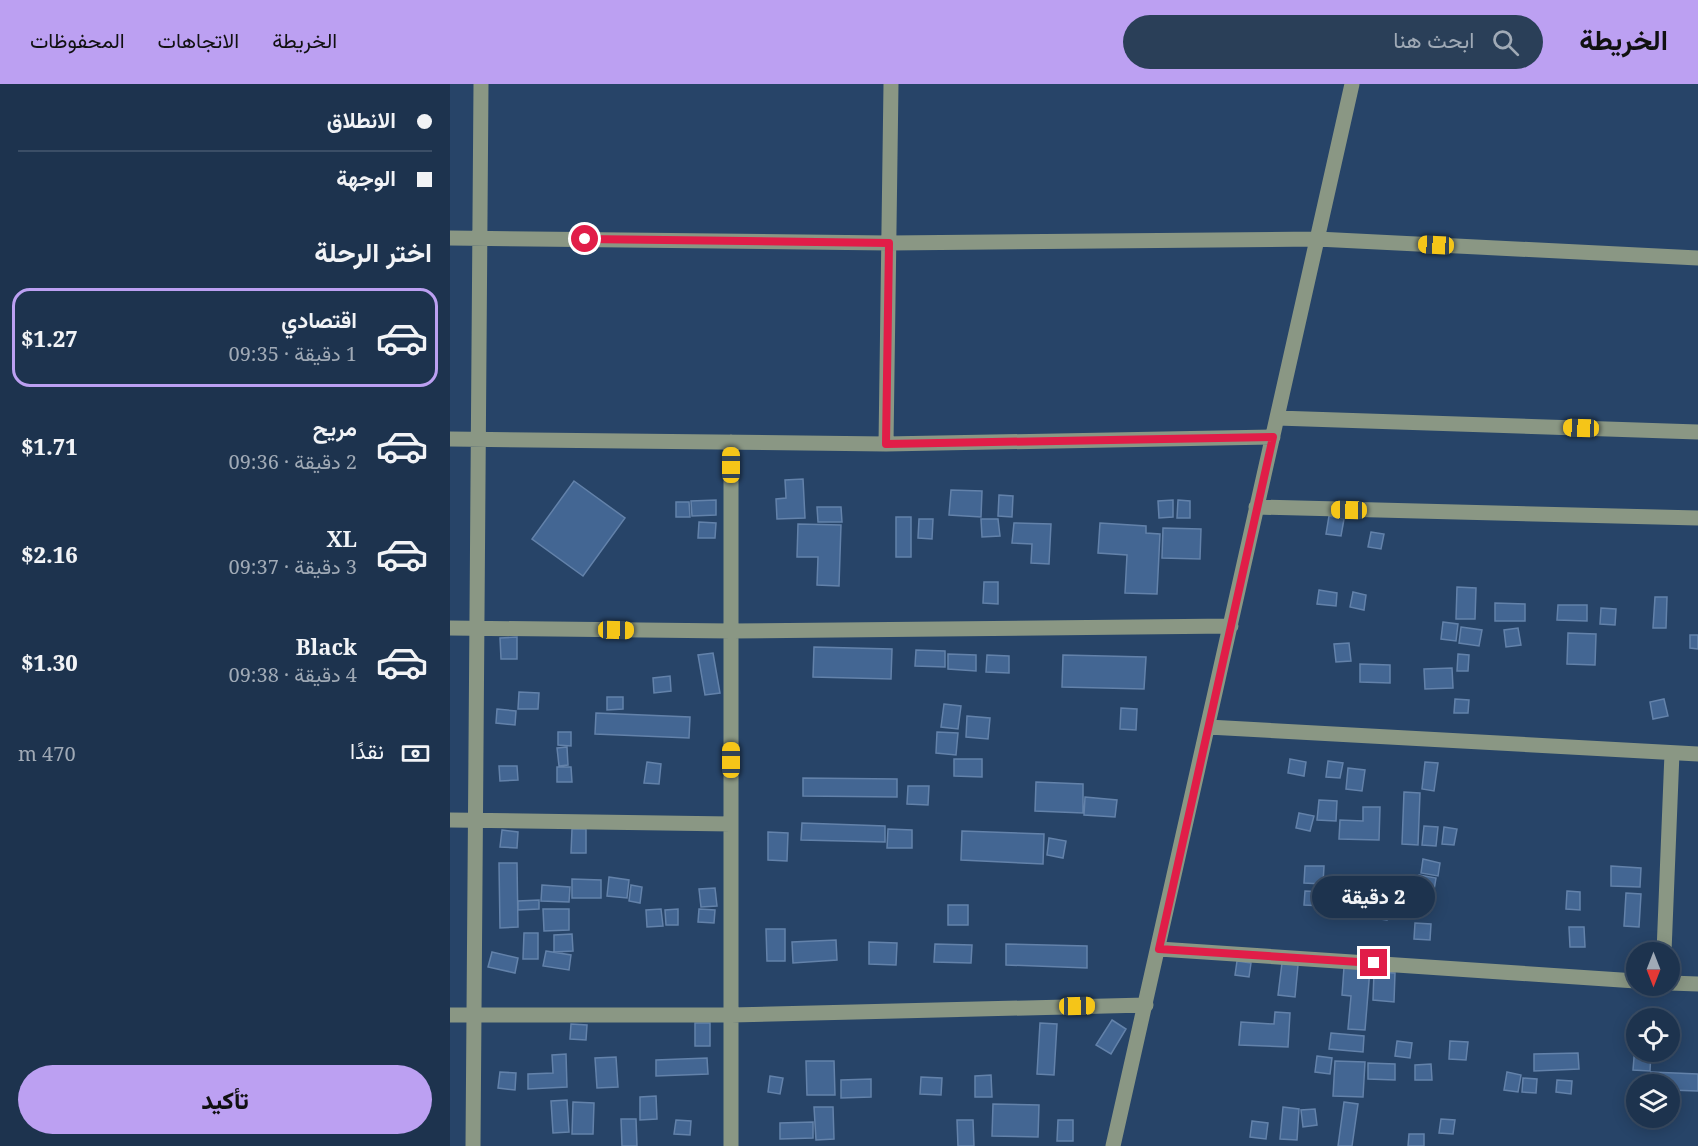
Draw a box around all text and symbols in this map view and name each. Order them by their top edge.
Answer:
search box [1123,15,1543,69]
text: الخريطة [1579,20,1668,58]
text: ابحث هنا [1393,24,1474,54]
text: المحفوظات [30,26,125,54]
text: الاتجاهات [158,26,239,54]
text: الخريطة [272,26,337,54]
icon: search [1489,26,1522,59]
text: الانطلاق [327,104,396,134]
text: الوجهة [336,162,396,192]
route start [571,225,598,252]
text: اختر الرحلة [314,233,432,270]
car [1418,235,1454,255]
text: اقتصادي [281,304,357,334]
icon: car [375,311,429,365]
text: $1.27 [21,323,78,353]
text: 1 دقيقة · 09:35 [228,340,357,367]
text: مريح [313,412,357,442]
car [1563,418,1599,438]
icon: car [375,419,429,473]
text: $1.71 [21,431,78,461]
car [722,447,740,483]
text: 2 دقيقة · 09:36 [228,448,357,475]
car [1331,501,1367,519]
text: XL [326,523,357,553]
icon: car [375,527,429,581]
text: $2.16 [21,539,78,569]
text: 3 دقيقة · 09:37 [228,553,357,580]
car [598,621,634,639]
text: Black [296,631,357,661]
icon: car [375,635,429,689]
text: $1.30 [21,647,78,677]
text: 4 دقيقة · 09:38 [228,661,357,688]
text: نقدًا [350,735,384,765]
icon: cash [399,737,432,770]
text: 470 m [18,740,76,767]
car [722,742,740,778]
callout: 2 دقيقة [1312,876,1436,918]
text: 2 دقيقة [1342,883,1405,910]
north arrow [1626,942,1680,996]
map controls [1626,942,1680,1128]
route end [1360,949,1387,976]
car [1059,997,1095,1015]
button: locate [1626,1008,1680,1062]
button: تأكيد [18,1065,432,1134]
button: layers [1626,1074,1680,1128]

